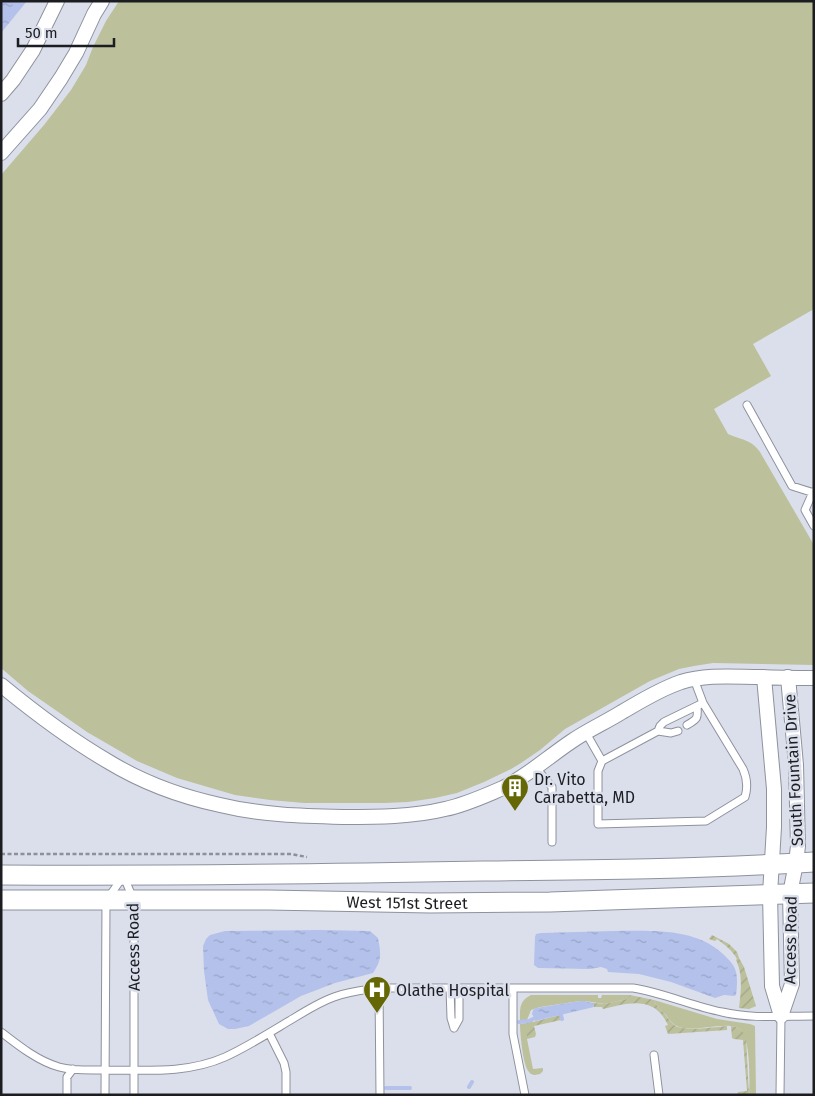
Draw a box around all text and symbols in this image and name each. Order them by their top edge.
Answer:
scale bar [18,15,114,47]
text: 50 m [25,24,58,42]
street label: South Fountain Drive [780,694,807,846]
place label: Dr. Vito Carabetta, MD [534,770,635,807]
building icon: Dr. Vito Carabetta, MD [500,773,530,812]
street label: West 151st Street [346,892,468,913]
street label: Access Road [780,896,801,984]
street label: Access Road [123,903,144,991]
hospital icon: Olathe Hospital [362,975,392,1014]
place label: Olathe Hospital [396,981,509,1000]

